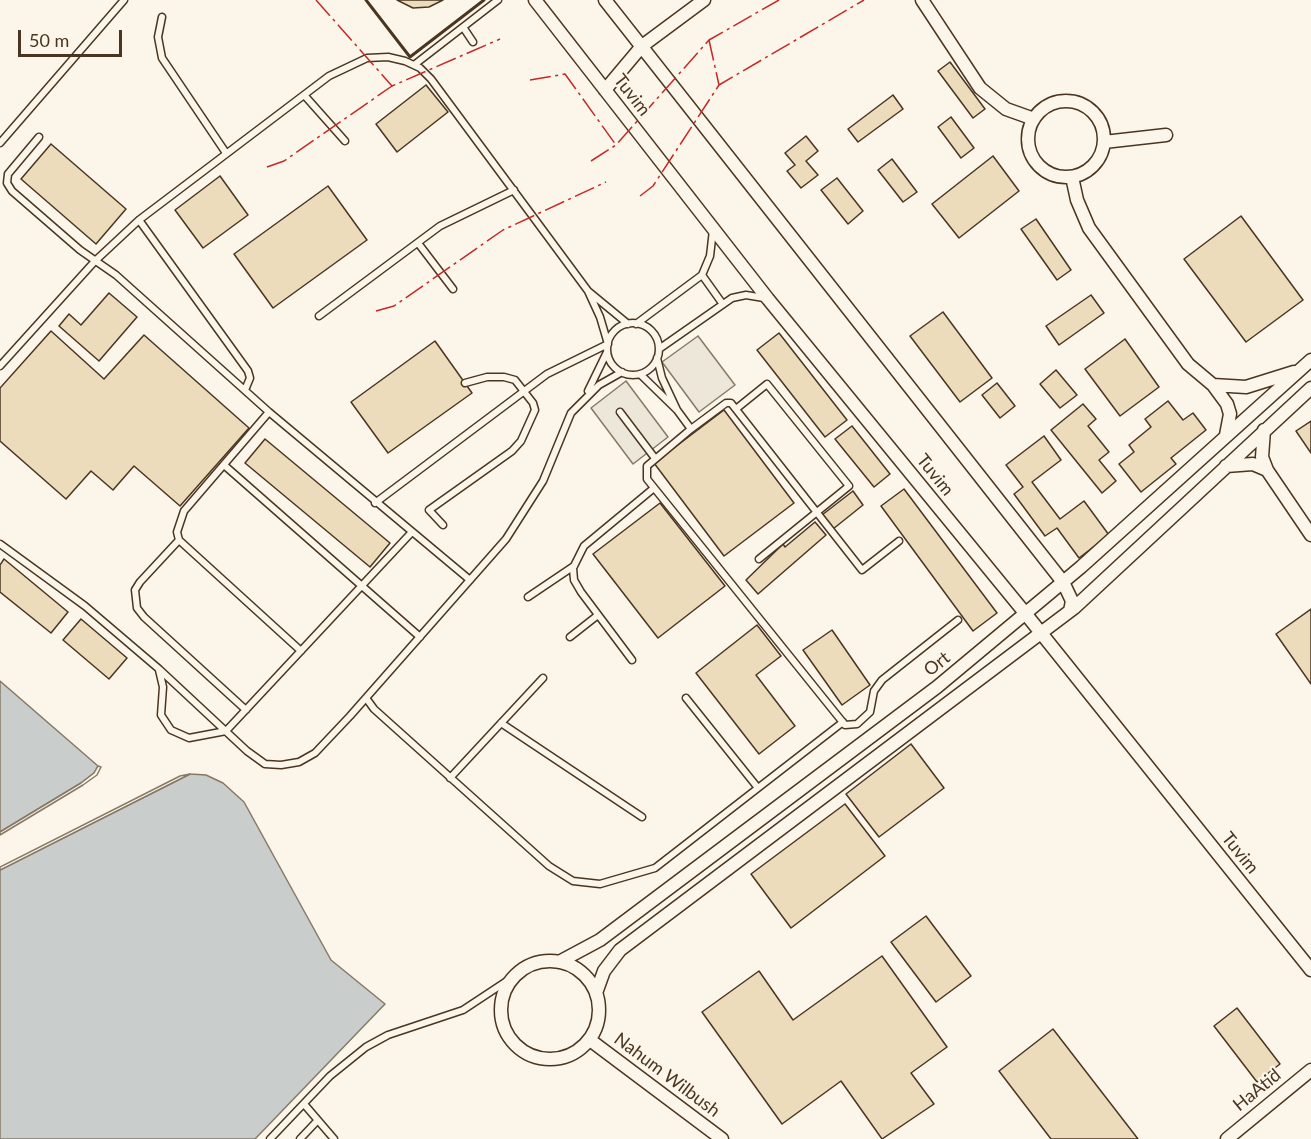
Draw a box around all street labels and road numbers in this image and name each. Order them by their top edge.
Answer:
street label: Tuvim [609,70,655,120]
street label: Tuvim [912,450,958,500]
street label: Ort [920,647,954,681]
street label: Tuvim [1217,828,1263,878]
street label: Nahum Wilbush [610,1028,724,1122]
street label: HaAtid [1229,1064,1285,1116]

